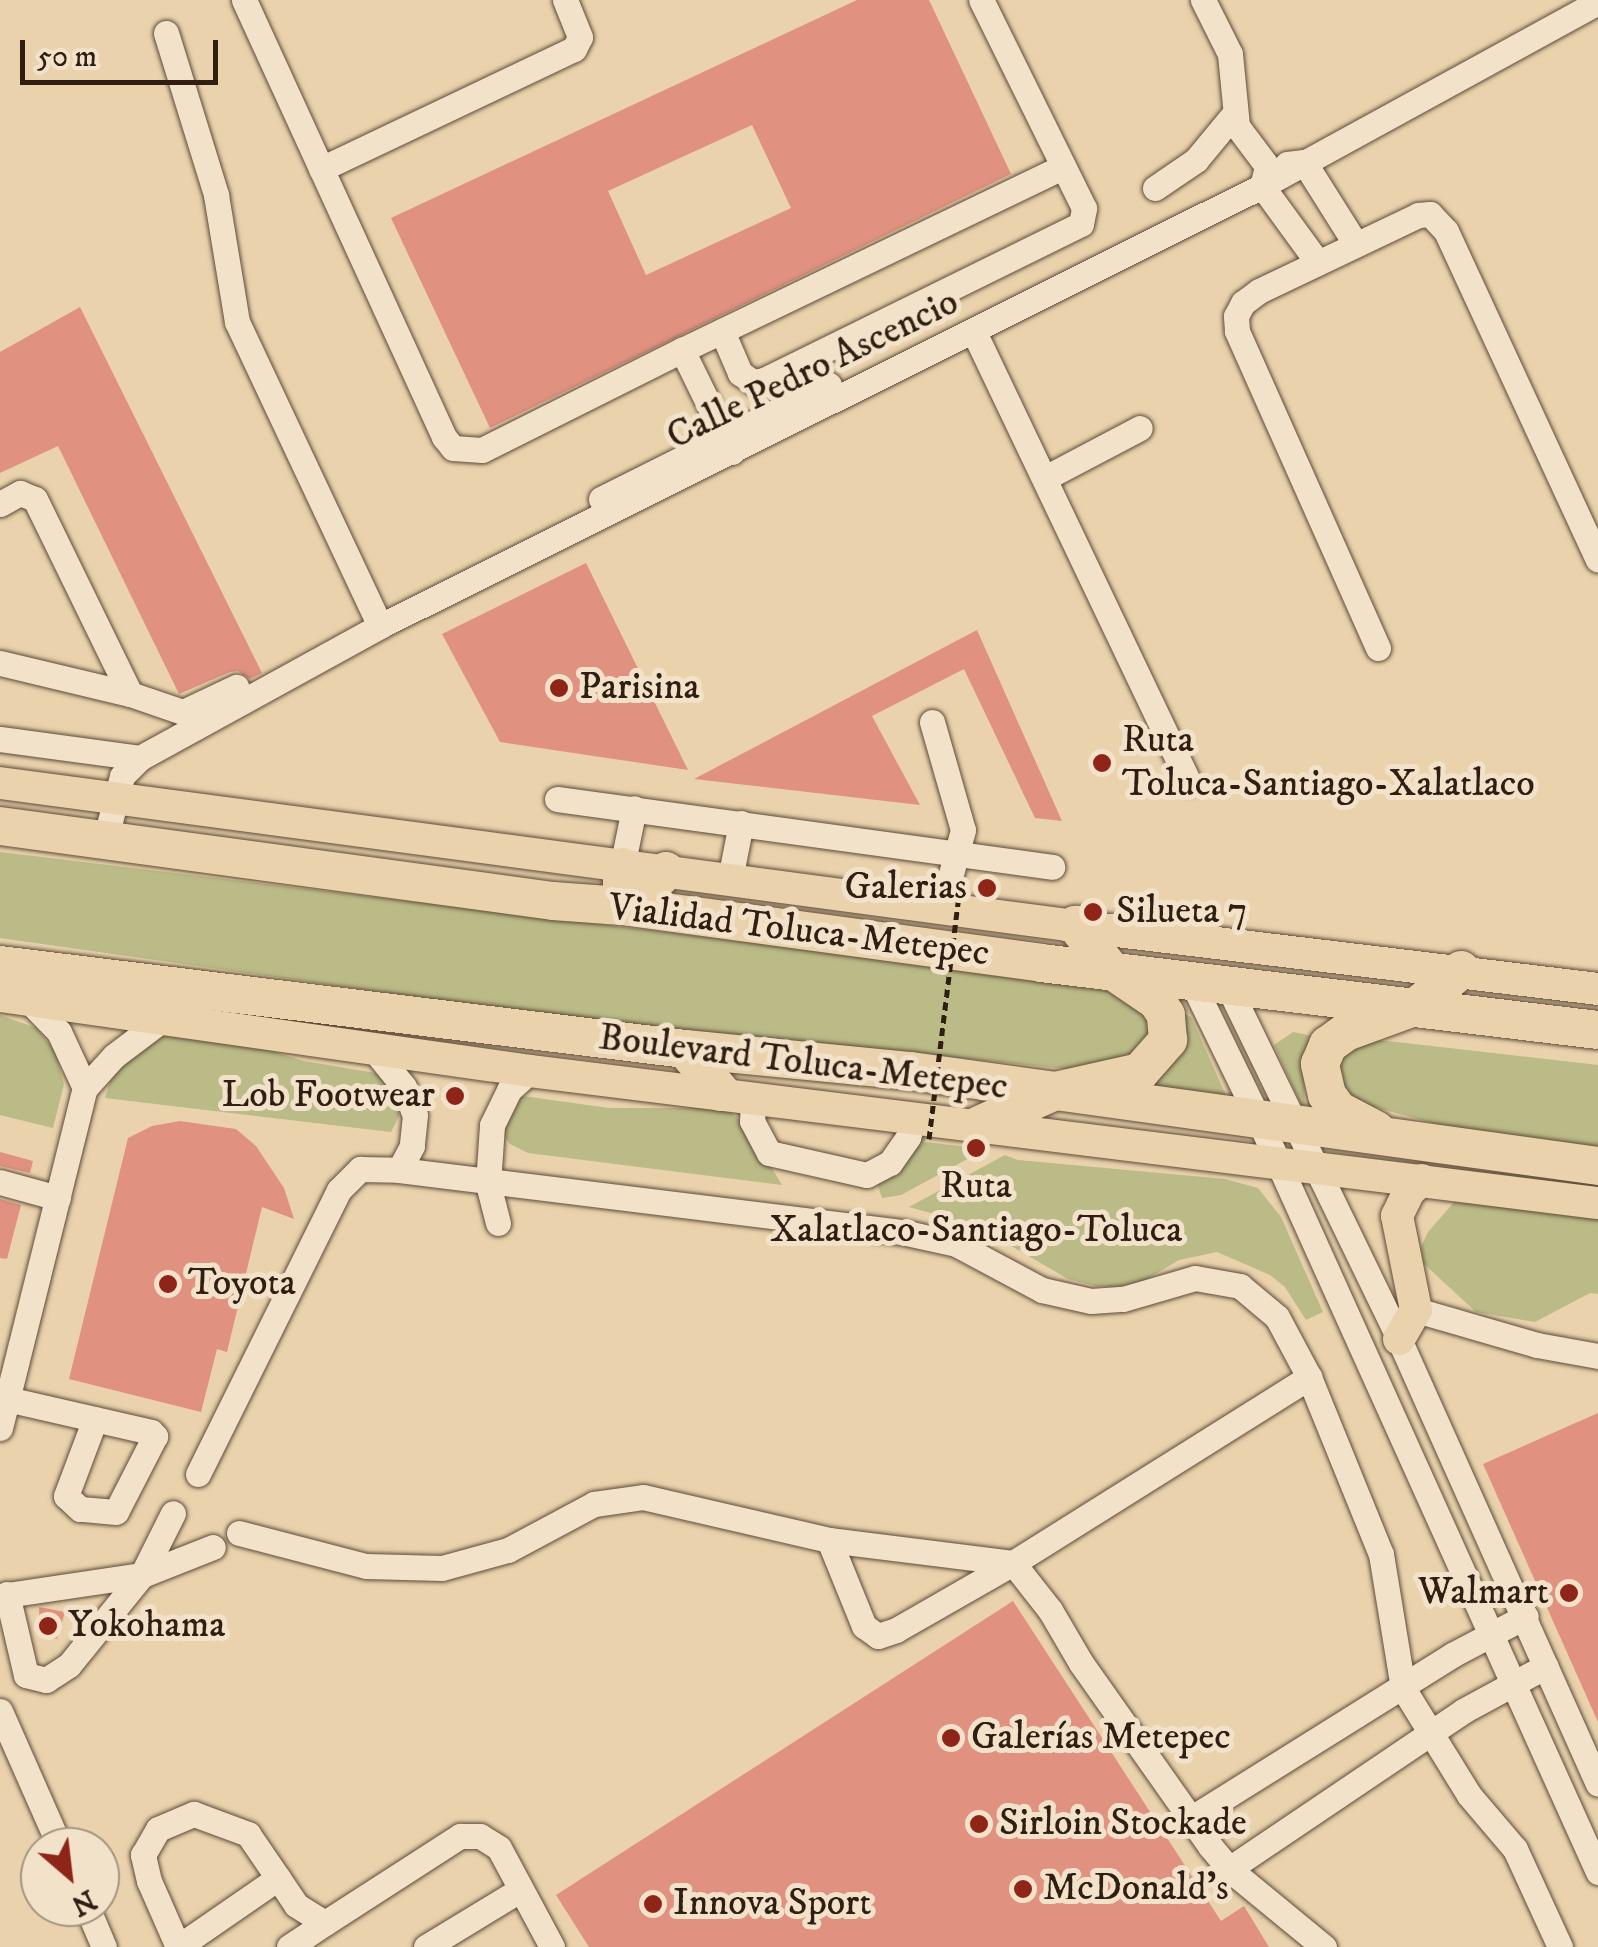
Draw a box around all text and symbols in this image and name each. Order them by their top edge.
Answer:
scale bar [25,20,222,82]
text: 50 m [37,39,97,76]
street label: Calle Pedro Ascencio [660,280,966,460]
place label: Parisina [579,665,700,711]
marker: Parisina [548,677,570,699]
place label: Ruta Toluca-Santiago-Xalatlaco [1122,718,1535,808]
marker: Ruta Toluca-Santiago-Xalatlaco [1091,752,1113,774]
place label: Galerias [845,865,967,911]
marker: Galerias [976,877,998,899]
street label: Vialidad Toluca-Metepec [606,885,992,977]
place label: Silueta 7 [1116,889,1248,935]
marker: Silueta 7 [1080,899,1106,925]
street label: Boulevard Toluca-Metepec [596,1015,1010,1111]
place label: Lob Footwear [222,1073,435,1119]
marker: Lob Footwear [444,1085,466,1107]
marker: Ruta Xalatlaco-Santiago-Toluca [965,1137,987,1159]
place label: Ruta Xalatlaco-Santiago-Toluca [770,1164,1182,1254]
place label: Toyota [188,1261,296,1307]
marker: Toyota [157,1273,179,1295]
place label: Walmart [1418,1570,1549,1616]
marker: Walmart [1558,1582,1580,1604]
place label: Yokohama [68,1603,225,1649]
marker: Yokohama [37,1615,59,1637]
place label: Galerías Metepec [971,1715,1231,1761]
marker: Galerías Metepec [940,1727,962,1749]
place label: Sirloin Stockade [999,1801,1247,1847]
marker: Sirloin Stockade [968,1813,990,1835]
north arrow [20,1827,120,1927]
place label: McDonald's [1043,1866,1229,1912]
marker: McDonald's [1012,1878,1034,1900]
text: N [65,1881,102,1923]
place label: Innova Sport [673,1881,871,1927]
marker: Innova Sport [642,1893,664,1915]

